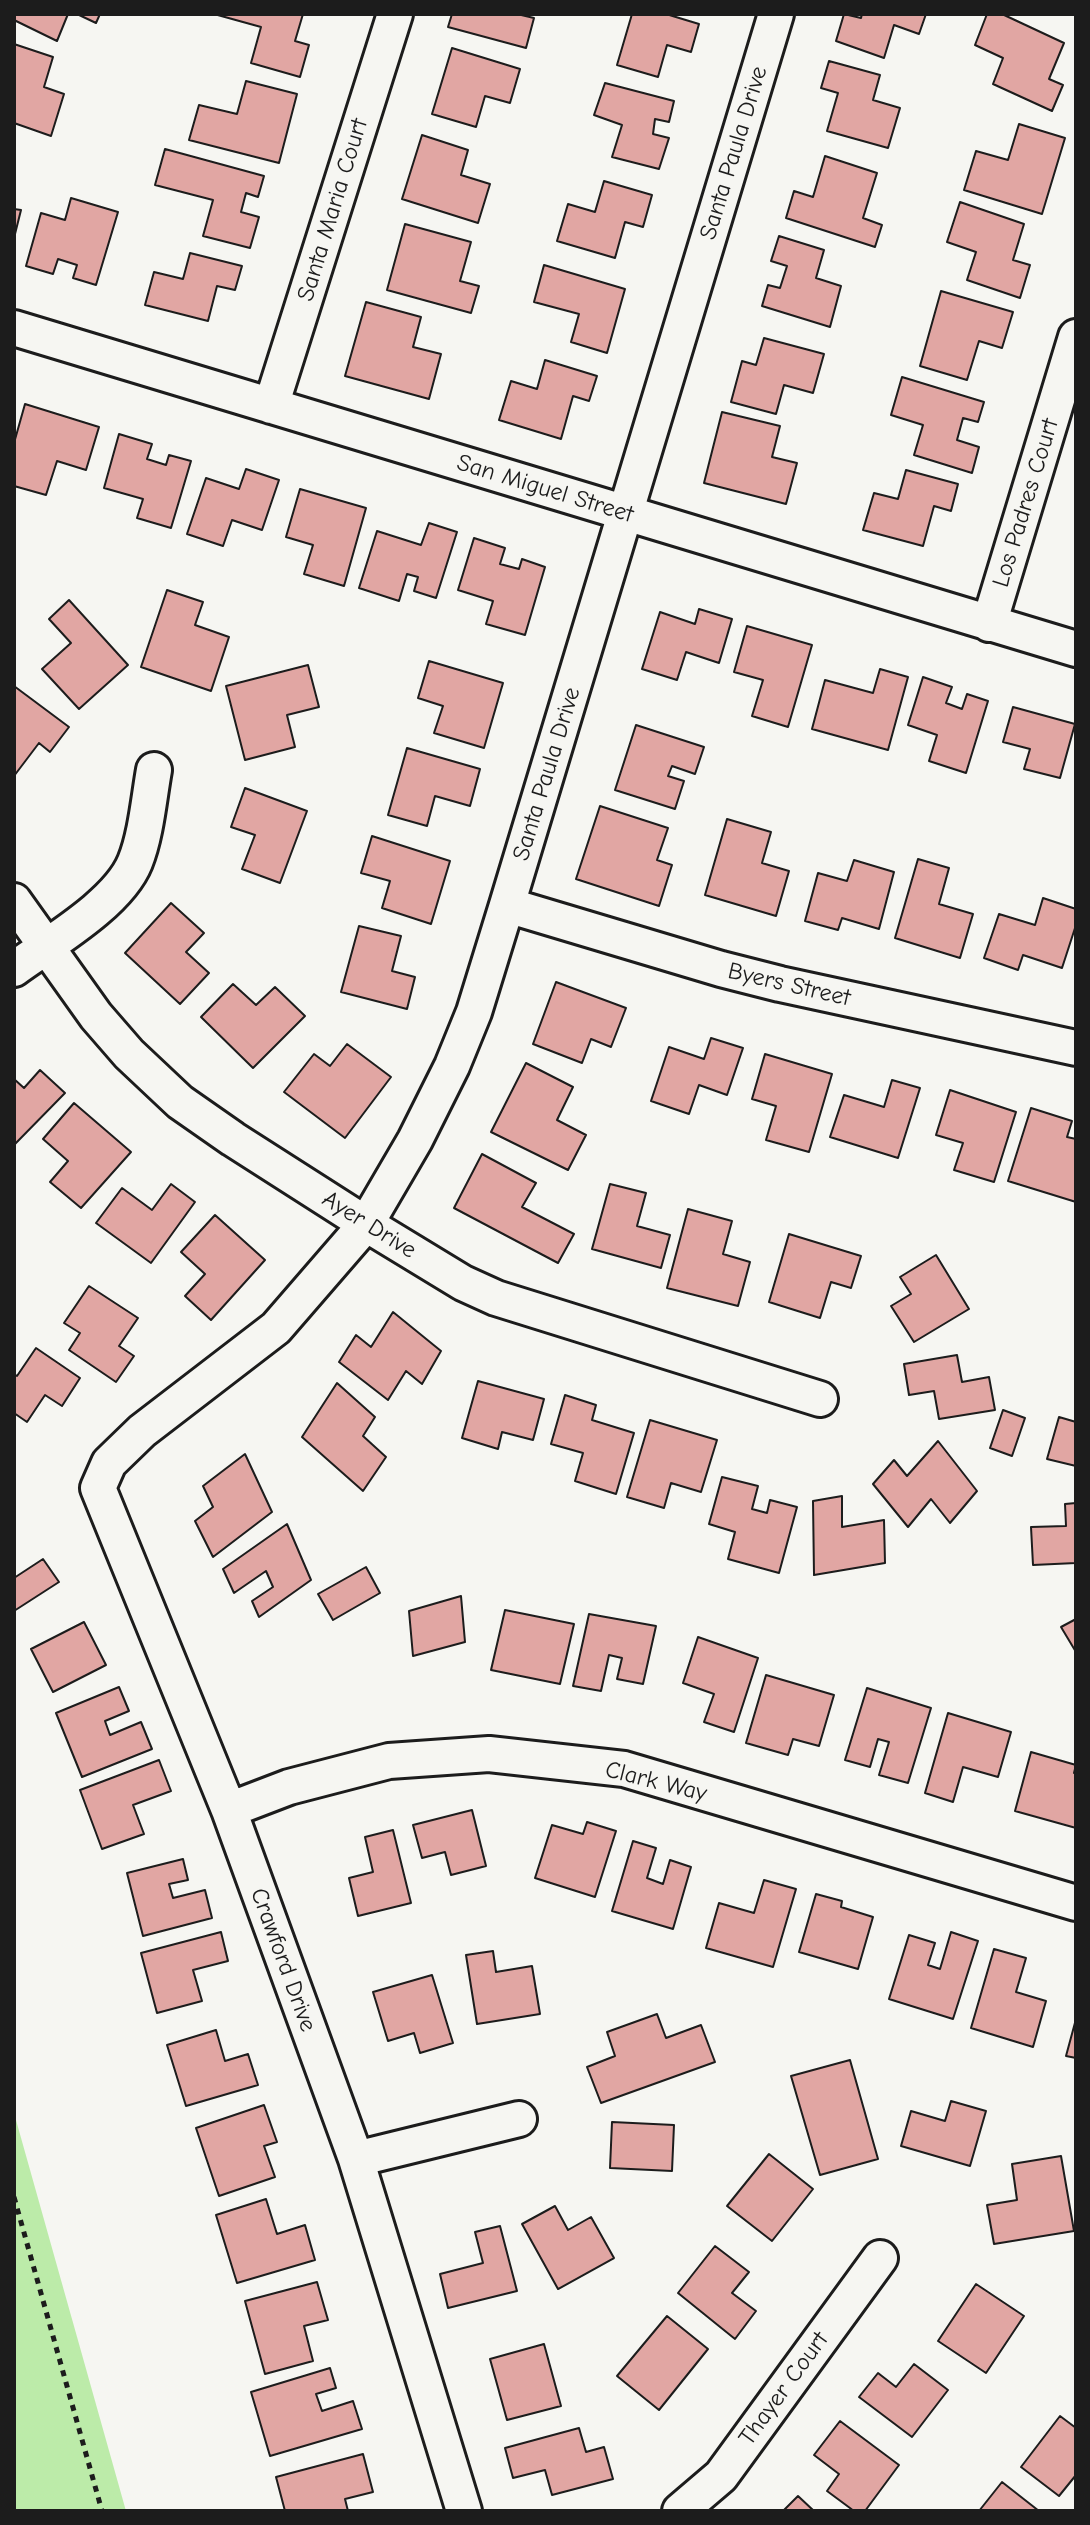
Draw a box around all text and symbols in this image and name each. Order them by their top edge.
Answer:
street label: Santa Paula Drive [694,63,774,243]
street label: Santa Maria Court [292,115,374,305]
street label: Los Padres Court [987,415,1065,591]
street label: San Miguel Street [453,448,637,530]
street label: Santa Paula Drive [507,684,587,864]
street label: Byers Street [725,957,853,1013]
street label: Ayer Drive [317,1185,421,1265]
street label: Clark Way [602,1755,710,1809]
street label: Crawford Drive [244,1884,322,2036]
street label: Thayer Court [733,2326,835,2452]

